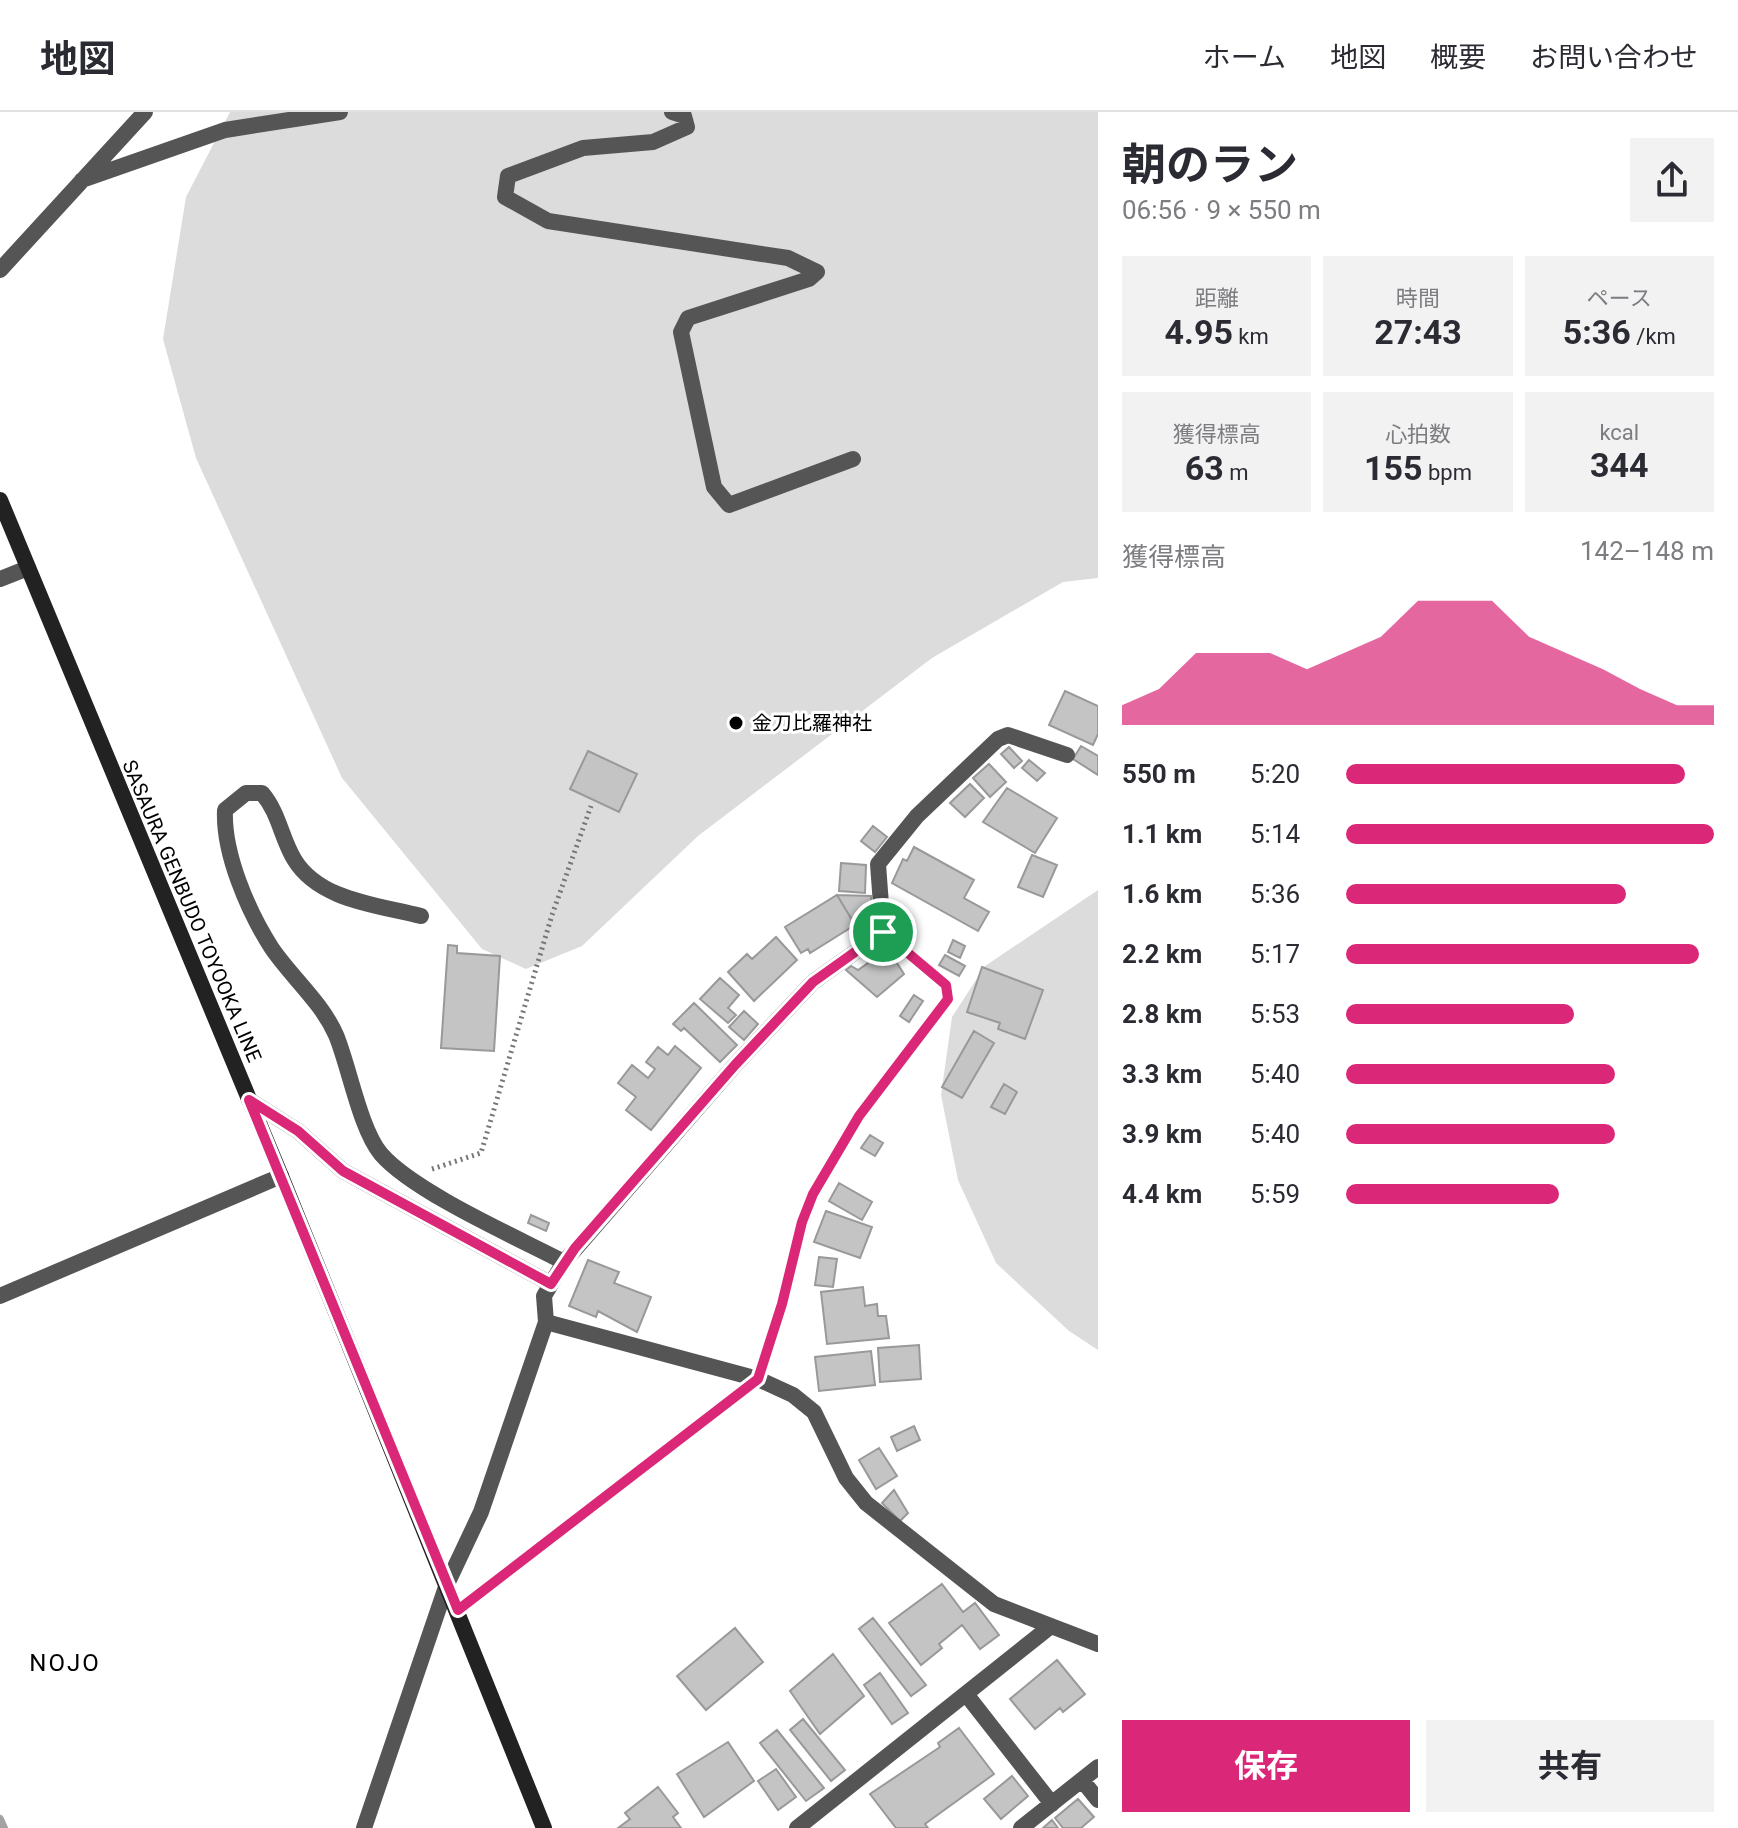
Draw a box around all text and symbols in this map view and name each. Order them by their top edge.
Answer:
text: 地図 [40,37,116,81]
text: ホーム [1203,41,1286,74]
text: 地図 [1330,41,1386,74]
text: 概要 [1430,41,1486,74]
text: お問い合わせ [1530,41,1698,74]
button: share [1630,138,1714,222]
text: 朝のラン [1122,139,1298,191]
text: 06:56 · 9 × 550 m [1122,195,1321,225]
text: 距離 [1195,286,1239,311]
text: 時間 [1396,286,1440,311]
text: ペース [1587,286,1652,311]
text: 4.95 [1165,312,1233,352]
text: 27:43 [1374,312,1462,352]
text: 5:36 [1563,312,1631,352]
text: km [1233,324,1269,349]
text: /km [1631,324,1676,349]
text: kcal [1599,420,1639,445]
text: 獲得標高 [1173,422,1261,447]
text: 心拍数 [1385,422,1451,447]
text: 344 [1590,445,1649,485]
text: 63 [1185,448,1224,488]
text: 155 [1364,448,1423,488]
text: m [1224,460,1249,485]
text: bpm [1423,460,1472,485]
text: 142–148 m [1580,536,1714,566]
text: 獲得標高 [1122,542,1226,572]
place label: 金刀比羅神社 [752,711,872,735]
marker: 金刀比羅神社 [727,714,745,732]
street label: SASAURA GENBUDO TOYOOKA LINE [117,756,267,1066]
text: 550 m [1122,759,1196,789]
text: 5:20 [1250,759,1300,789]
text: 1.1 km [1122,819,1202,849]
text: 5:14 [1250,819,1300,849]
text: 1.6 km [1122,879,1202,909]
text: 5:36 [1250,879,1300,909]
pin [849,898,917,966]
icon: arrive [861,910,905,954]
text: 2.2 km [1122,939,1202,969]
text: 5:17 [1250,939,1300,969]
text: 2.8 km [1122,999,1202,1029]
text: 5:53 [1250,999,1300,1029]
text: 3.3 km [1122,1059,1202,1089]
text: 5:40 [1250,1059,1300,1089]
text: 3.9 km [1122,1119,1202,1149]
text: 5:40 [1250,1119,1300,1149]
text: 4.4 km [1122,1179,1202,1209]
text: 5:59 [1250,1179,1300,1209]
district label: NOJO [29,1649,101,1677]
button: 保存 [1122,1720,1410,1812]
button: 共有 [1426,1720,1714,1812]

